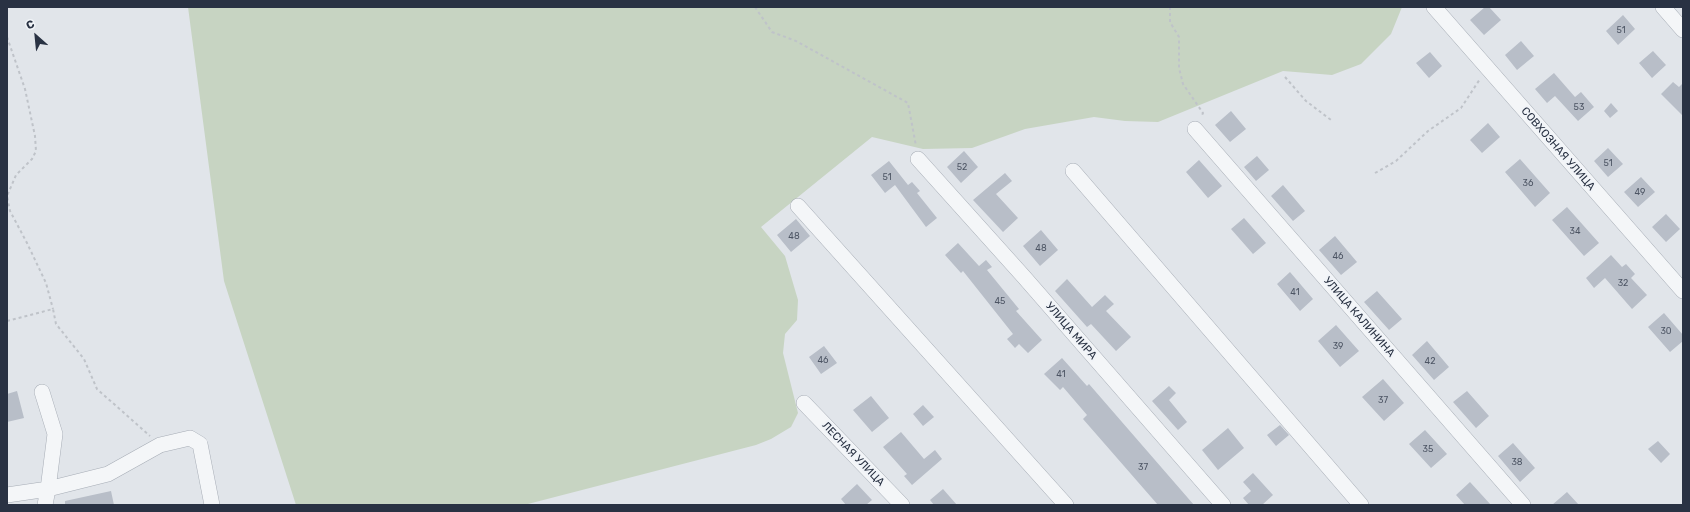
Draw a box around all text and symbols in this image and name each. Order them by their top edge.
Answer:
north arrow [16,16,56,56]
text: С [24,17,37,32]
house number: 51 [1616,25,1626,35]
house number: 53 [1574,102,1584,112]
street label: СОВХОЗНАЯ УЛИЦА [1518,105,1598,193]
house number: 51 [1603,158,1613,168]
house number: 52 [957,162,967,172]
house number: 51 [882,172,892,182]
house number: 36 [1523,178,1533,188]
house number: 49 [1635,187,1645,197]
house number: 34 [1570,226,1580,236]
house number: 48 [788,231,800,241]
house number: 48 [1035,243,1047,253]
house number: 46 [1332,251,1344,261]
street label: УЛИЦА КАЛИНИНА [1321,274,1397,360]
house number: 32 [1618,278,1628,288]
house number: 41 [1290,287,1300,297]
house number: 45 [995,296,1005,306]
street label: УЛИЦА МИРА [1043,300,1099,362]
house number: 30 [1660,326,1672,336]
house number: 39 [1333,341,1343,351]
house number: 46 [817,355,829,365]
house number: 42 [1425,356,1435,366]
house number: 41 [1056,369,1066,379]
house number: 37 [1378,395,1388,405]
street label: ЛЕСНАЯ УЛИЦА [819,419,887,489]
house number: 35 [1423,444,1433,454]
house number: 38 [1511,457,1523,467]
house number: 37 [1138,462,1148,472]

